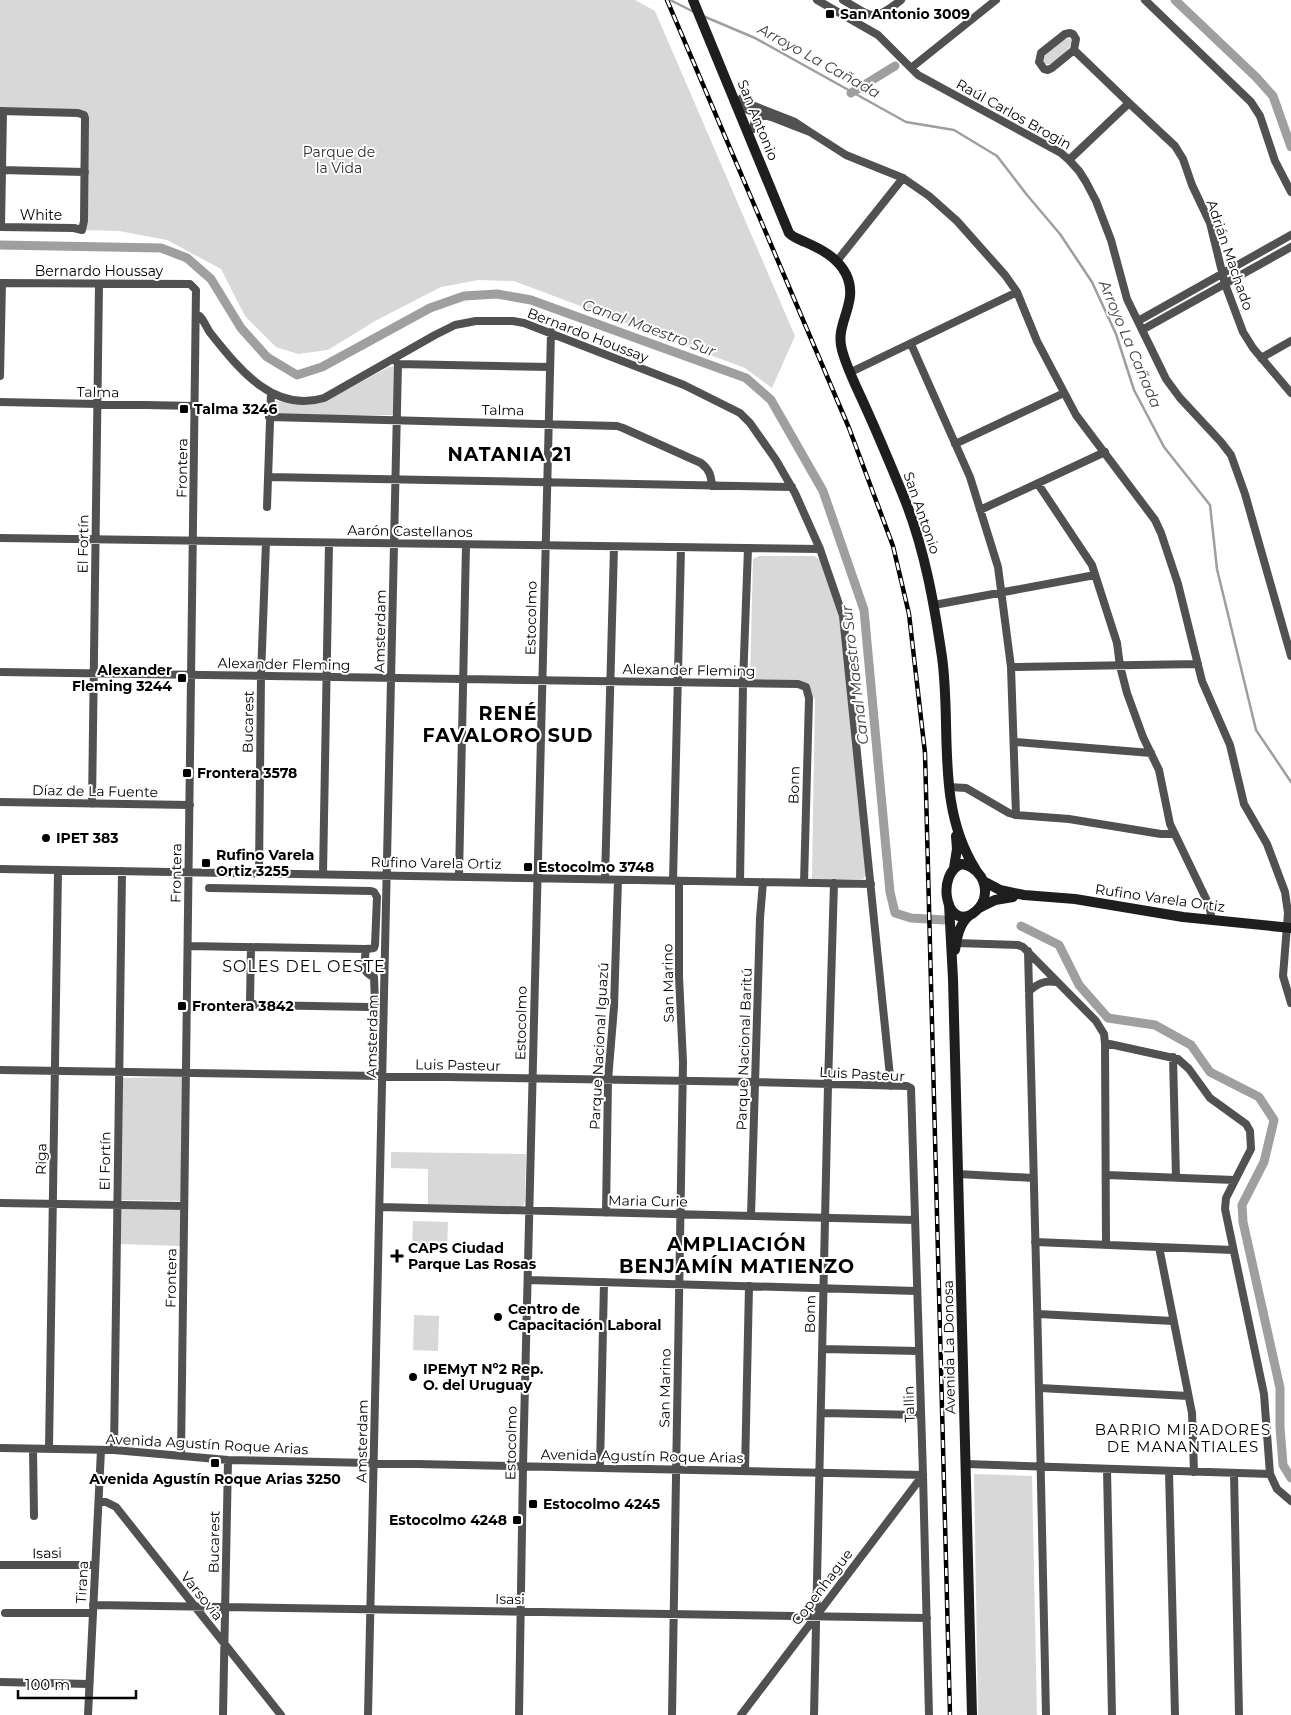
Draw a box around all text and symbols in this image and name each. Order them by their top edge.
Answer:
place label: San Antonio 3009 [840,5,970,23]
marker: San Antonio 3009 [824,8,836,20]
water label: Arroyo La Cañada [754,19,884,102]
street label: Raúl Carlos Brogin [953,75,1075,153]
street label: San Antonio [734,77,782,163]
park label: Parque de la Vida [303,143,375,177]
street label: Adrián Machado [1203,197,1257,313]
street label: White [20,206,62,224]
street label: Bernardo Houssay [35,262,164,280]
water label: Arroyo La Cañada [1095,276,1166,411]
water label: Canal Maestro Sur [580,295,719,361]
street label: Bernardo Houssay [525,304,652,367]
street label: Talma [76,383,120,401]
place label: Talma 3246 [194,400,277,418]
street label: Talma [481,401,525,419]
marker: Talma 3246 [178,403,190,415]
street label: Frontera [172,438,192,498]
district label: NATANIA 21 [447,443,573,466]
street label: San Antonio [900,470,945,557]
street label: El Fortín [73,514,93,574]
street label: Aarón Castellanos [347,521,473,541]
street label: Estocolmo [521,581,541,655]
street label: Amsterdam [370,589,390,673]
water label: Canal Maestro Sur [836,603,872,746]
street label: Alexander Fleming [217,654,351,674]
street label: Alexander Fleming [622,660,756,680]
place label: Alexander Fleming 3244 [72,661,172,695]
marker: Alexander Fleming 3244 [176,672,188,684]
street label: Bucarest [238,690,258,753]
district label: RENÉ FAVALORO SUD [423,702,593,747]
place label: Frontera 3578 [197,764,297,782]
street label: Bonn [784,766,804,804]
marker: Frontera 3578 [181,767,193,779]
street label: Díaz de La Fuente [32,781,158,801]
place label: IPET 383 [56,829,119,847]
marker: IPET 383 [40,832,52,844]
street label: Frontera [166,843,186,903]
place label: Rufino Varela Ortiz 3255 [216,846,314,880]
street label: Rufino Varela Ortiz [370,853,502,873]
marker: Rufino Varela Ortiz 3255 [200,857,212,869]
place label: Estocolmo 3748 [538,858,654,876]
marker: Estocolmo 3748 [522,861,534,873]
street label: Rufino Varela Ortiz [1094,880,1226,916]
street label: San Marino [658,943,678,1023]
district label: SOLES DEL OESTE [222,957,386,976]
street label: Parque Nacional Iguazú [586,962,612,1130]
street label: Parque Nacional Baritú [732,967,756,1131]
street label: Estocolmo [511,986,531,1060]
street label: Amsterdam [362,994,382,1078]
place label: Frontera 3842 [192,997,294,1015]
marker: Frontera 3842 [176,1000,188,1012]
street label: Luis Pasteur [415,1055,501,1075]
street label: Luis Pasteur [819,1063,906,1085]
street label: El Fortín [95,1131,115,1191]
street label: Riga [32,1143,50,1175]
street label: Maria Curie [608,1191,688,1211]
district label: AMPLIACIÓN BENJAMÍN MATIENZO [619,1232,855,1278]
place label: CAPS Ciudad Parque Las Rosas [408,1239,537,1273]
street label: Frontera [161,1248,181,1308]
marker: CAPS Ciudad Parque Las Rosas [390,1249,404,1263]
street label: Avenida La Donosa [939,1280,959,1414]
street label: Bonn [801,1295,819,1333]
place label: Centro de Capacitación Laboral [508,1300,661,1334]
marker: Centro de Capacitación Laboral [492,1311,504,1323]
street label: San Marino [655,1348,675,1428]
place label: IPEMyT Nº2 Rep. O. del Uruguay [423,1360,544,1394]
marker: IPEMyT Nº2 Rep. O. del Uruguay [407,1371,419,1383]
street label: Tallin [899,1385,919,1423]
street label: Amsterdam [352,1399,372,1483]
street label: Estocolmo [501,1406,521,1480]
district label: BARRIO MIRADORES DE MANANTIALES [1095,1420,1271,1456]
street label: Avenida Agustín Roque Arias [105,1430,309,1458]
street label: Avenida Agustín Roque Arias [540,1445,744,1467]
marker: Avenida Agustín Roque Arias 3250 [209,1457,221,1469]
place label: Avenida Agustín Roque Arias 3250 [88,1470,341,1488]
place label: Estocolmo 4245 [543,1495,660,1513]
marker: Estocolmo 4245 [527,1498,539,1510]
street label: Bucarest [204,1510,224,1573]
place label: Estocolmo 4248 [389,1511,507,1529]
marker: Estocolmo 4248 [511,1514,523,1526]
street label: Isasi [32,1544,62,1562]
street label: Copenhague [787,1545,857,1629]
street label: Tirana [72,1560,92,1604]
street label: Varsovia [177,1568,227,1624]
street label: Isasi [495,1590,525,1608]
scale bar [18,1668,135,1700]
text: 100 m [25,1675,70,1694]

